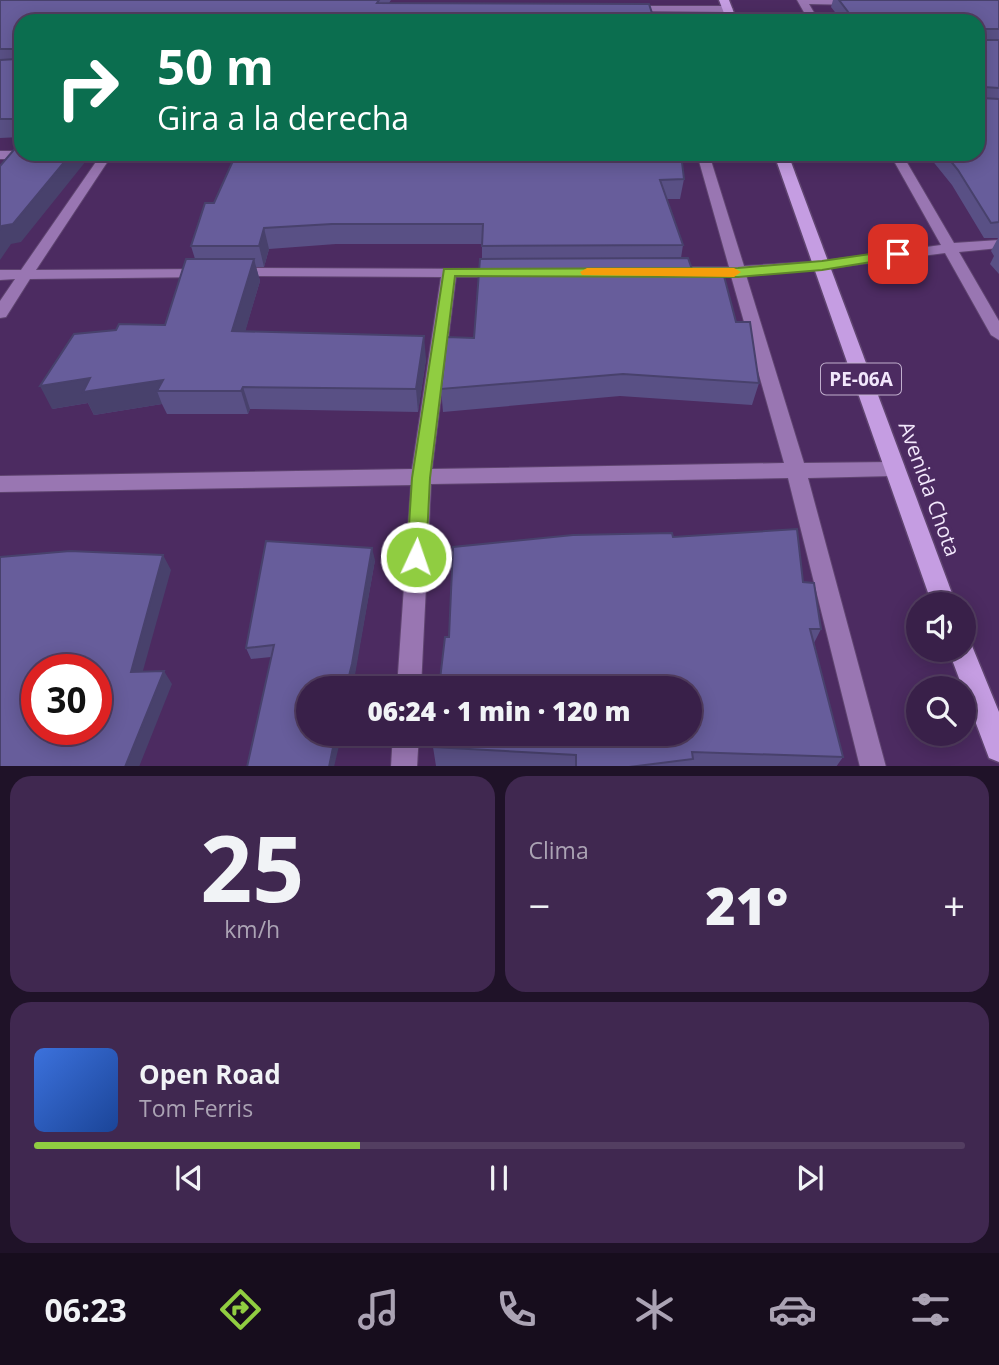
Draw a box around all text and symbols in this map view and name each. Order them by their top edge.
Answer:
text: 50 m [157,33,274,99]
icon: right [42,42,133,133]
text: Gira a la derecha [157,96,409,139]
pin [868,224,928,284]
icon: arrive [879,235,917,273]
road number: PE-06A [821,364,901,394]
street label: Avenida Chota [893,417,967,560]
position arrow [379,520,453,594]
map controls [906,592,976,746]
button: sound [906,592,976,662]
speed limit sign: 30 [21,654,112,745]
button: search [906,676,976,746]
text: 06:24 · 1 min · 120 m [368,693,630,729]
text: 25 [200,805,304,929]
text: Clima [529,834,589,866]
text: 21° [705,869,788,940]
text: − [529,879,550,931]
text: + [943,879,965,931]
text: km/h [224,913,280,945]
text: Open Road [139,1056,281,1092]
text: Tom Ferris [139,1092,253,1124]
icon: previous [170,1159,208,1197]
icon: pause [480,1159,518,1197]
icon: next [791,1159,829,1197]
icon: directions [216,1285,265,1334]
icon: music [354,1285,403,1334]
icon: phone [492,1285,541,1334]
icon: climate [630,1285,679,1334]
icon: car [768,1285,817,1334]
icon: filters [906,1285,955,1334]
text: 06:23 [44,1288,127,1331]

